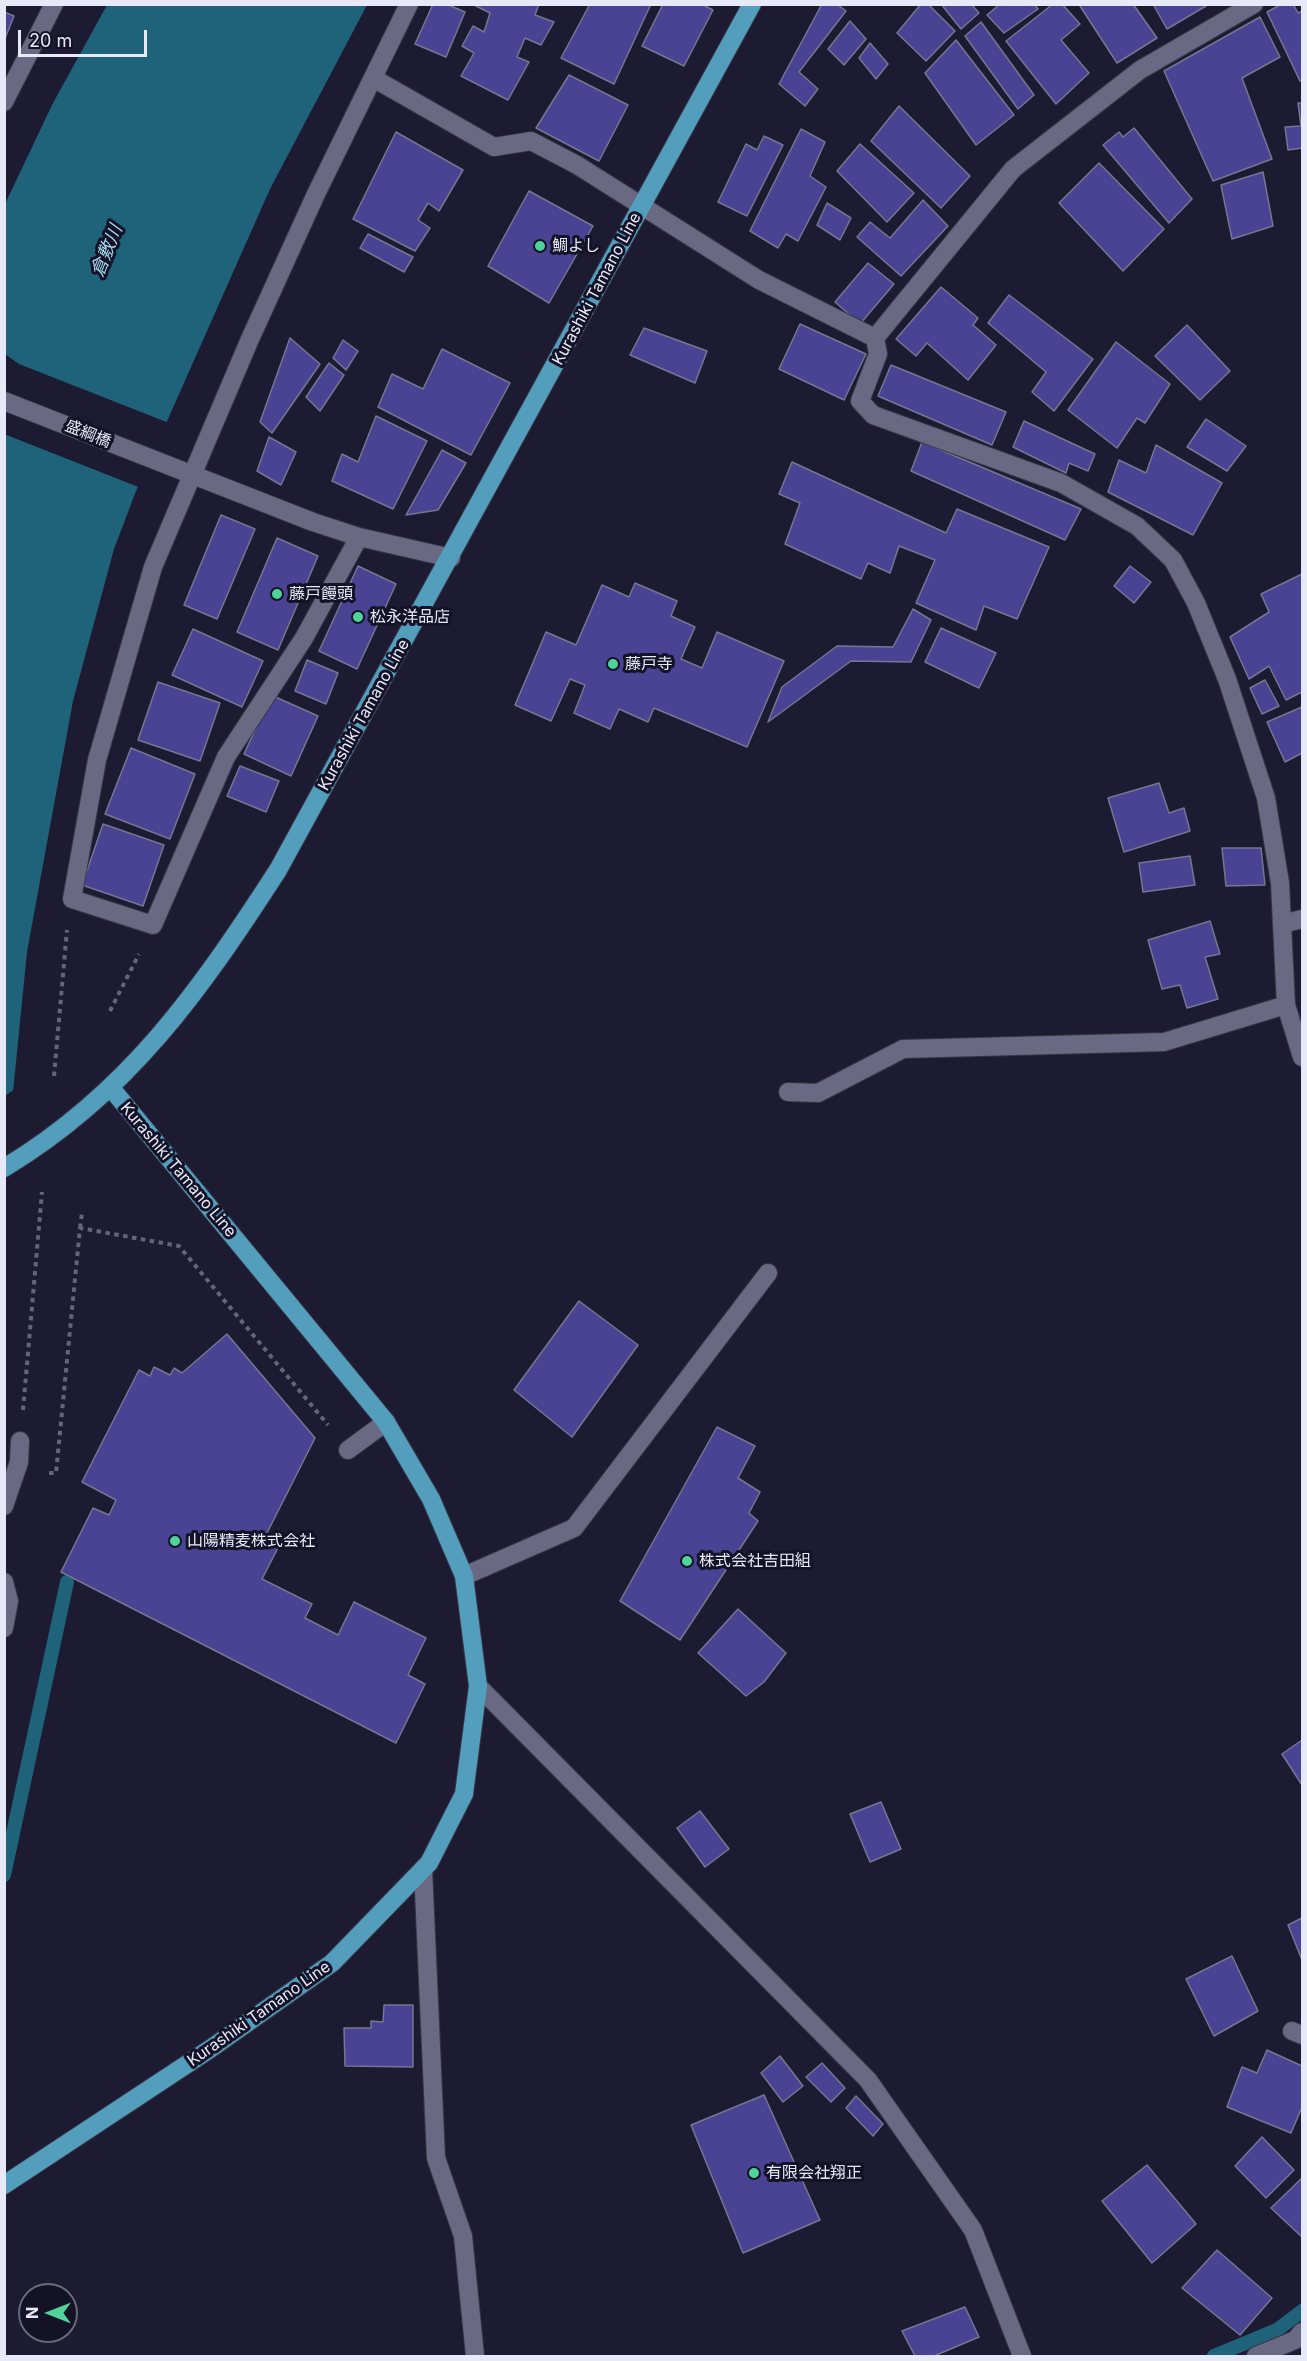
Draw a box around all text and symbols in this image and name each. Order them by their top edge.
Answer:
scale bar [21,18,150,56]
text: 20 m [29,30,72,51]
street label: Kurashiki Tamano Line [549,209,645,369]
water label: 倉敷川 [87,222,127,280]
place label: 鯛よし [552,236,600,256]
marker: 鯛よし [533,239,547,253]
street label: 盛綱橋 [62,416,114,452]
place label: 藤戸饅頭 [289,584,353,604]
marker: 藤戸饅頭 [270,587,284,601]
place label: 松永洋品店 [370,607,450,627]
marker: 松永洋品店 [351,610,365,624]
street label: Kurashiki Tamano Line [314,636,414,794]
place label: 藤戸寺 [625,654,673,674]
marker: 藤戸寺 [606,657,620,671]
street label: Kurashiki Tamano Line [116,1099,240,1241]
place label: 山陽精麦株式会社 [187,1531,315,1551]
marker: 山陽精麦株式会社 [168,1534,182,1548]
place label: 株式会社吉田組 [699,1551,811,1571]
marker: 株式会社吉田組 [680,1554,694,1568]
street label: Kurashiki Tamano Line [184,1957,334,2071]
place label: 有限会社翔正 [766,2163,862,2183]
marker: 有限会社翔正 [747,2166,761,2180]
north arrow [18,2283,78,2343]
text: N [22,2307,42,2319]

